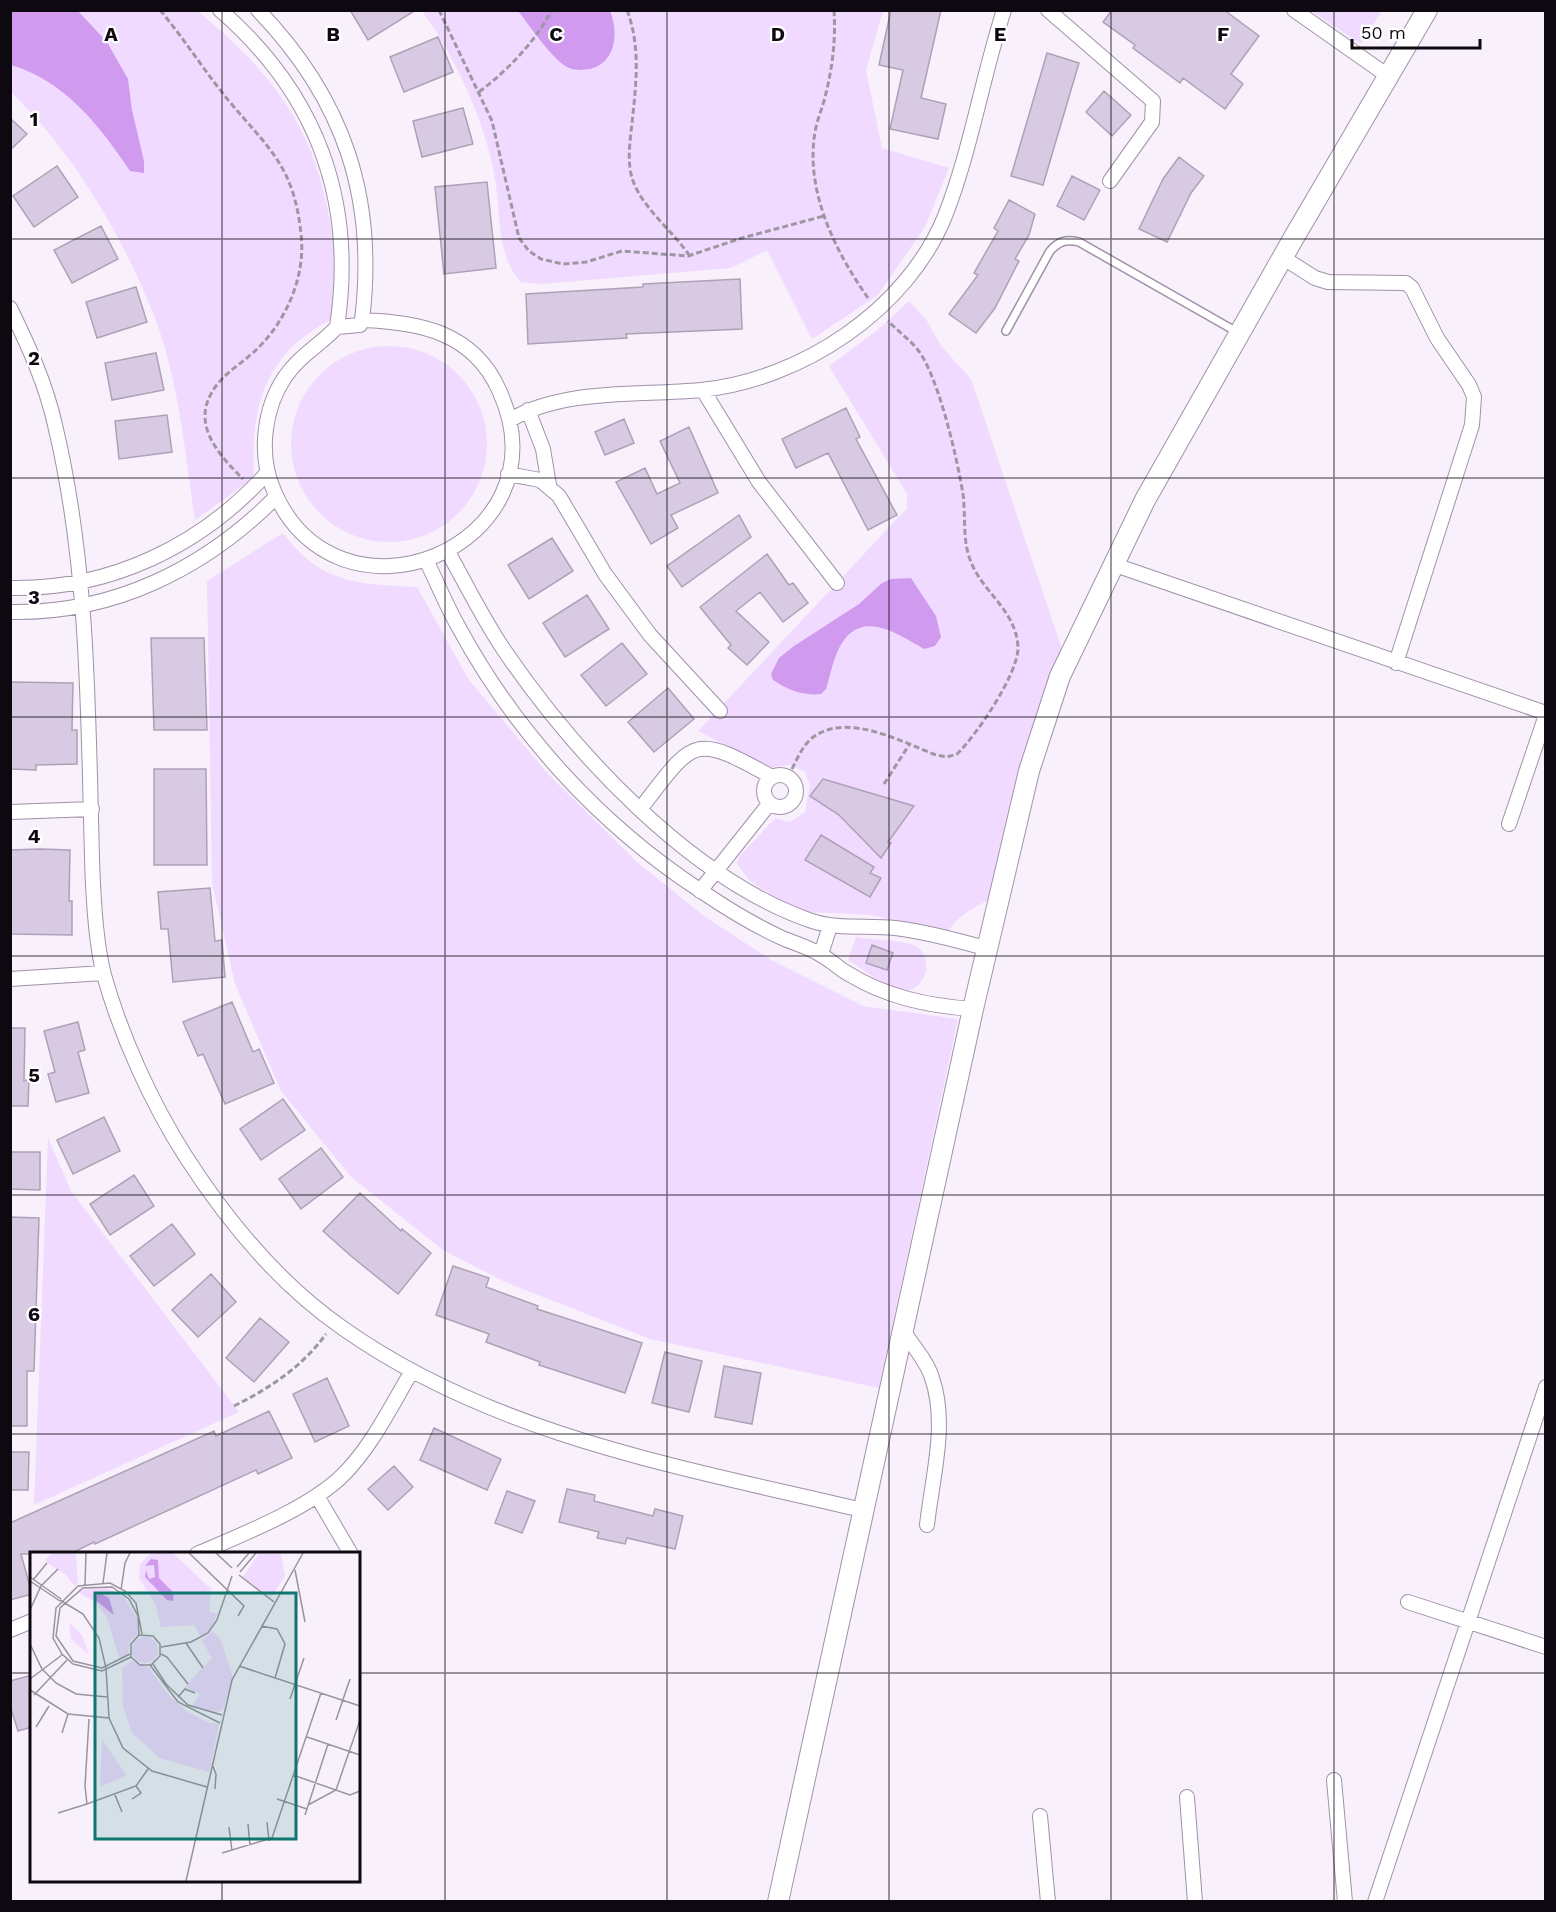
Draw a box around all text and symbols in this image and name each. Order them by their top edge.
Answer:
scale bar [1352,12,1480,50]
text: A [104,22,118,46]
text: B [326,22,340,46]
text: C [549,22,563,46]
text: D [771,22,785,46]
text: E [994,22,1006,46]
text: F [1217,22,1229,46]
text: 50 m [1361,22,1406,43]
text: 1 [30,107,38,131]
text: 2 [28,346,40,370]
text: 3 [28,585,40,609]
text: 4 [28,824,41,848]
text: 5 [28,1063,40,1087]
text: 6 [28,1302,40,1326]
inset map [30,1552,360,1882]

